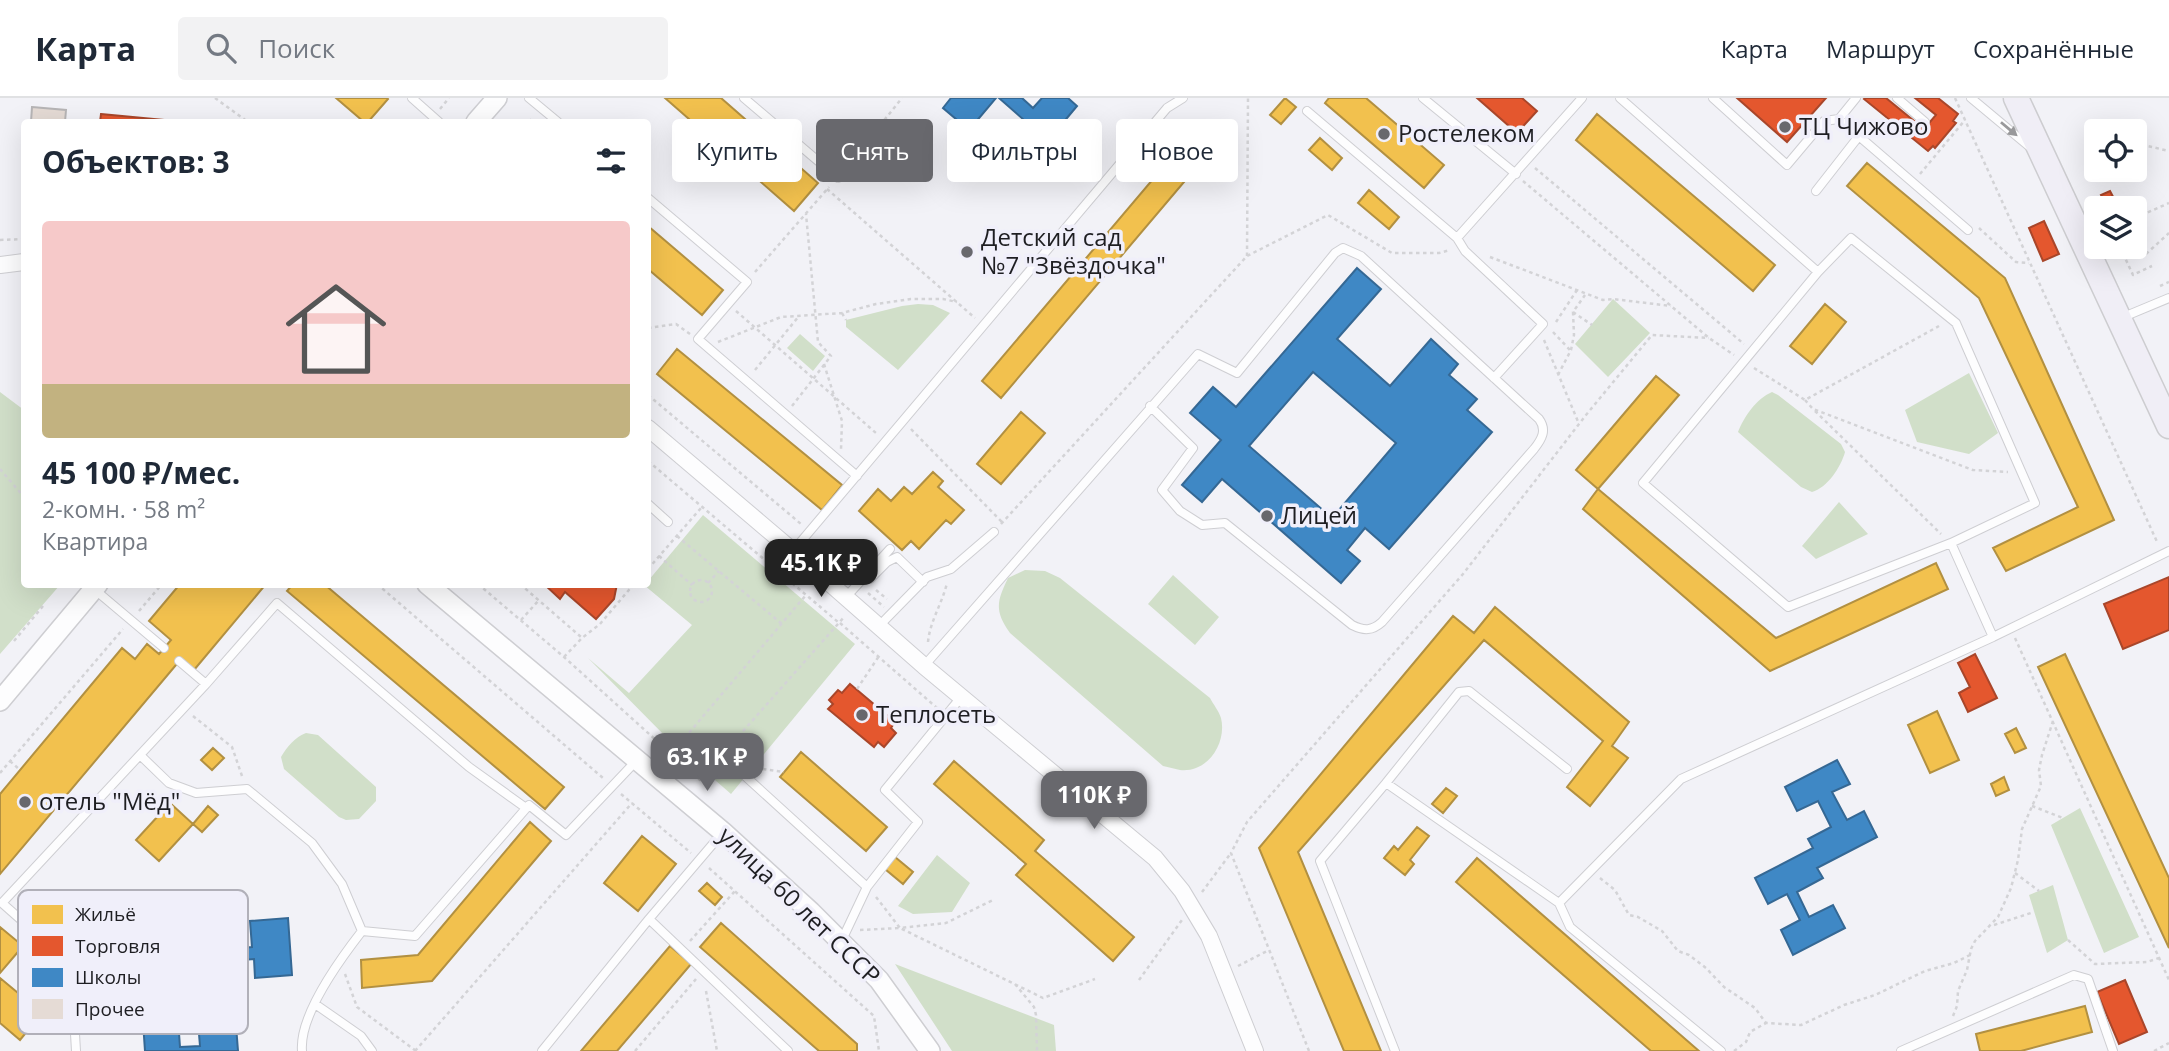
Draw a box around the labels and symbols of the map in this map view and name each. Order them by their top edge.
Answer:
place label: ТЦ Чижово [1799,109,1928,142]
place label: Ростелеком [1398,116,1535,149]
marker: ТЦ Чижово [1777,119,1793,135]
one-way arrow [1999,122,2017,137]
marker: Ростелеком [1376,126,1392,142]
place label: Детский сад №7 "Звёздочка" [981,220,1166,281]
marker: Детский сад №7 "Звёздочка" [959,244,975,260]
place label: Лицей [1281,498,1357,531]
marker: Лицей [1259,508,1275,524]
pin: 45.1K ₽ [756,540,886,599]
place label: Теплосеть [876,697,996,730]
marker: Теплосеть [854,707,870,723]
pin: 63.1K ₽ [642,734,772,793]
pin: 110K ₽ [1037,772,1151,831]
place label: отель "Мёд" [39,784,180,817]
marker: отель "Мёд" [17,794,33,810]
street label: улица 60 лет СССР [712,819,888,991]
legend [18,890,248,1034]
text: Жильё [75,901,136,927]
text: Торговля [75,933,160,959]
text: Школы [75,964,141,990]
text: Прочее [75,996,145,1022]

